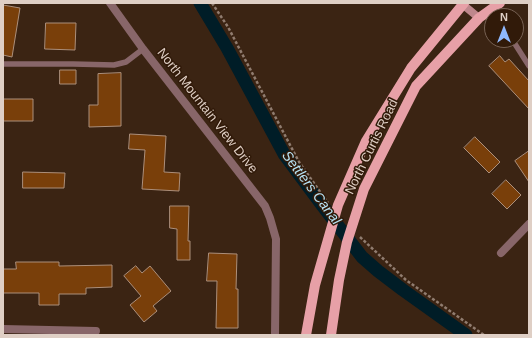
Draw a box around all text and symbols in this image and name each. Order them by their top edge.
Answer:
north arrow [484,8,524,48]
text: N [500,11,508,23]
street label: North Mountain View Drive [153,45,261,177]
street label: North Curtis Road [342,97,402,197]
water label: Settlers Canal [278,148,344,228]

